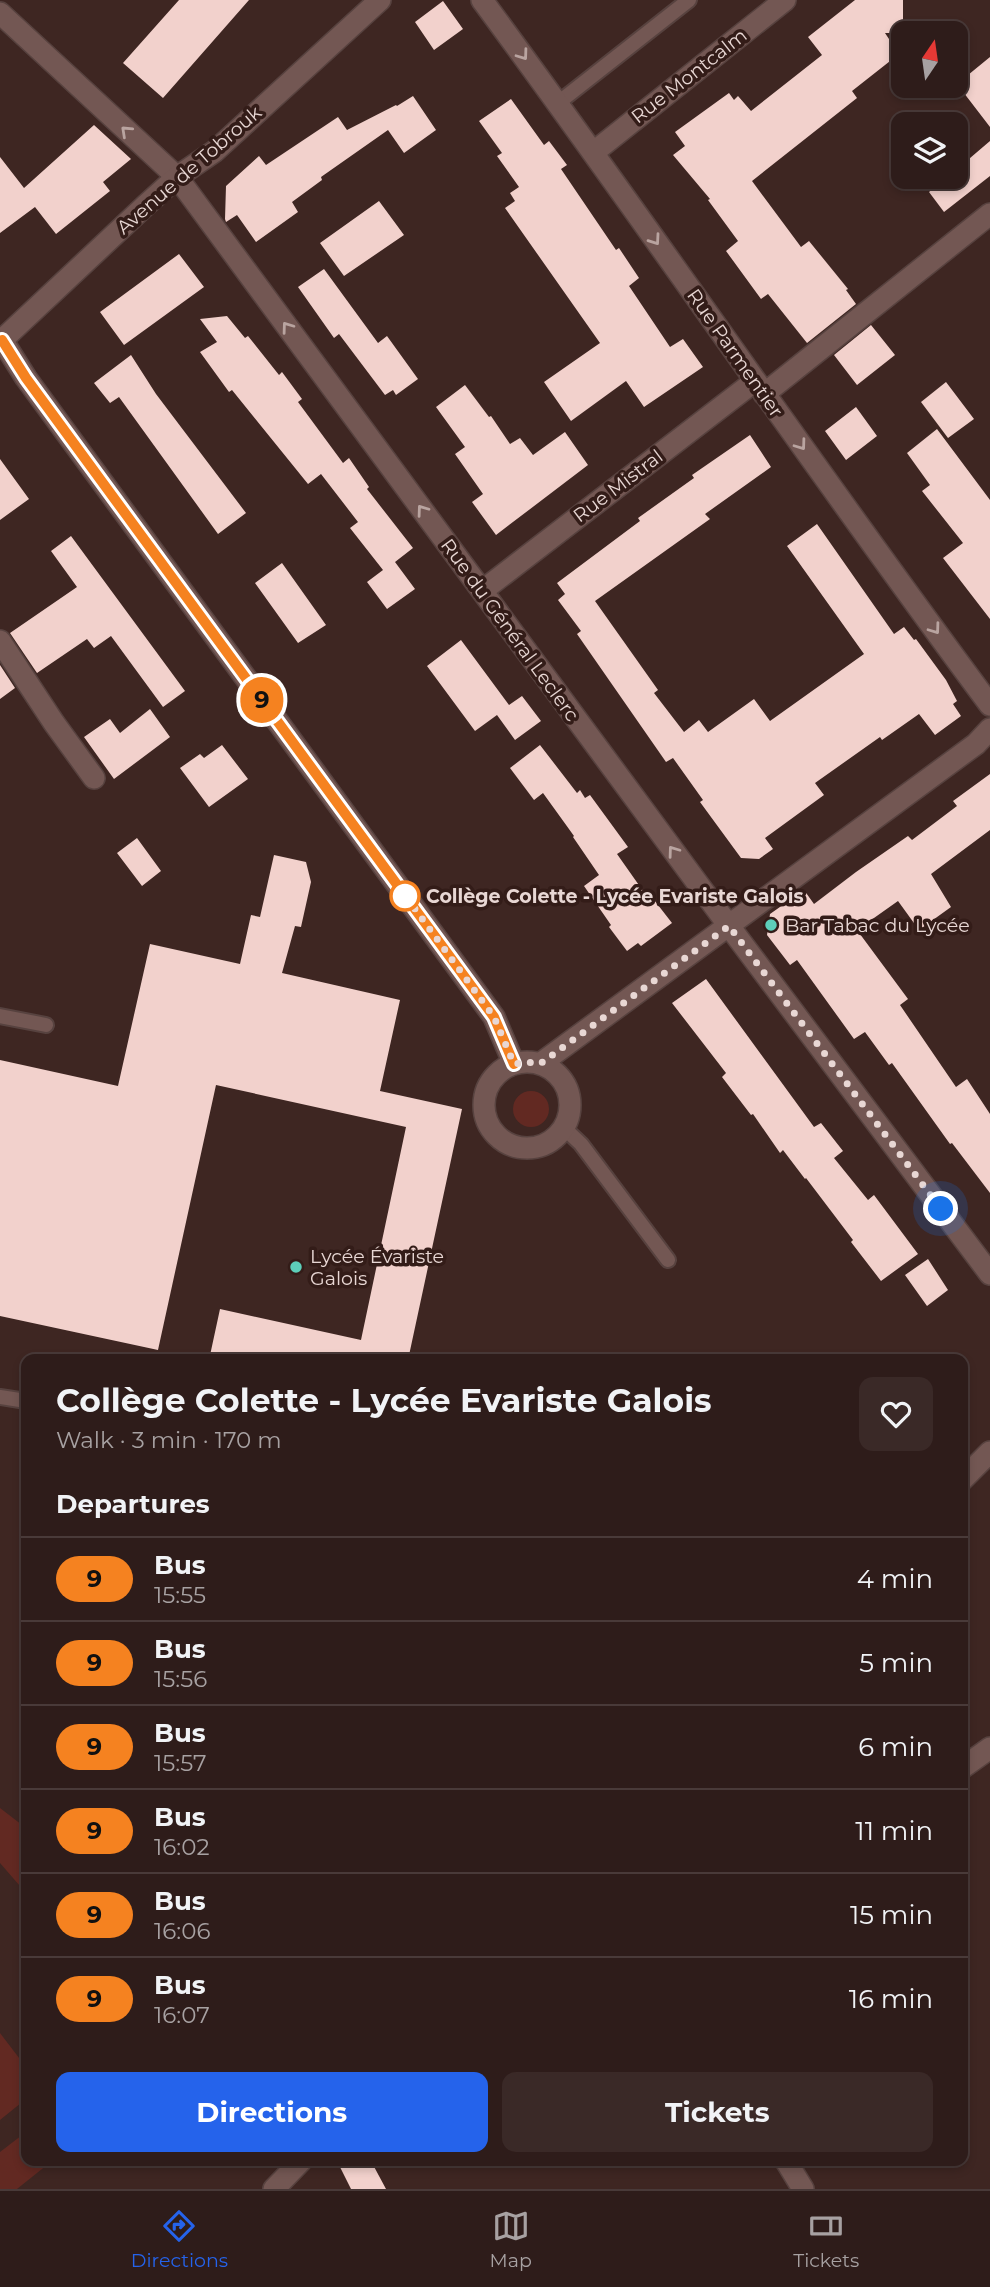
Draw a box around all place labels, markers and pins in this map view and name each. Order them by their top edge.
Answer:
marker: Collège Colette - Lycée Evariste Galois [390,881,420,911]
place label: Collège Colette - Lycée Evariste Galois [426,885,803,908]
place label: Bar Tabac du Lycée [785,914,970,937]
marker: Bar Tabac du Lycée [763,917,779,933]
place label: Lycée Évariste Galois [310,1245,444,1290]
marker: Lycée Évariste Galois [288,1259,304,1275]

